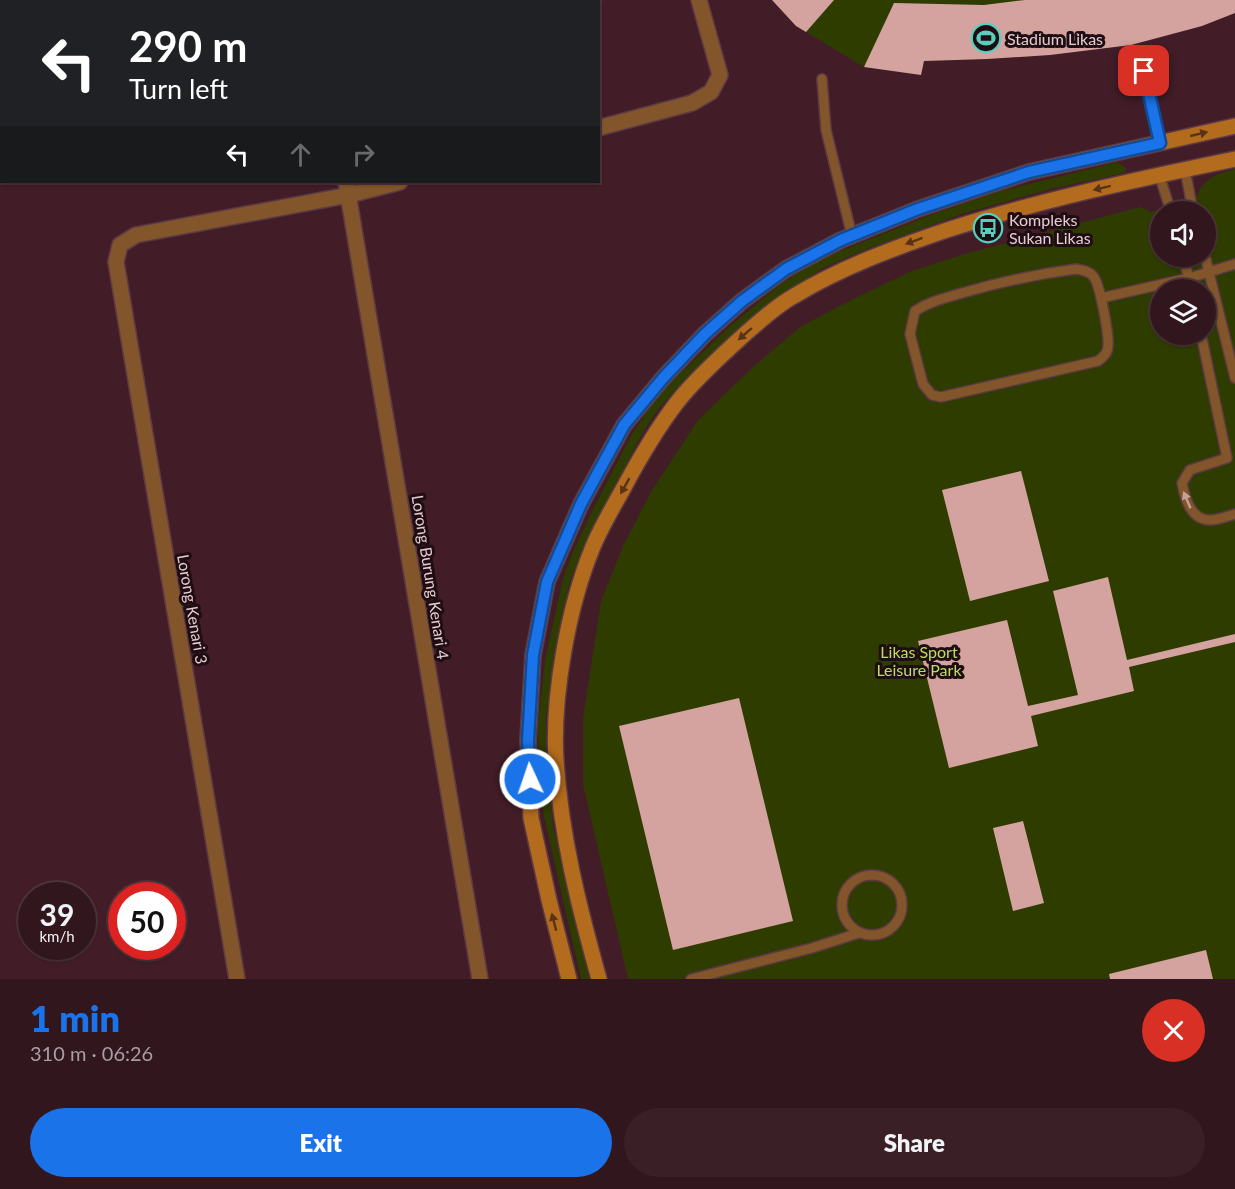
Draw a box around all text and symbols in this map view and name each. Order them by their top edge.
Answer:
text: 290 m [129,21,247,71]
sports icon: Stadium Likas [970,22,1002,54]
icon: left [30,24,108,102]
place label: Stadium Likas [1007,29,1103,48]
pin [1118,45,1169,96]
icon: arrive [1127,54,1160,87]
text: Turn left [129,72,228,105]
one-way arrow [1190,128,1208,138]
icon: left [221,138,254,171]
icon: ahead [284,138,317,171]
icon: right [347,138,380,171]
one-way arrow [1093,183,1111,193]
map controls [1150,201,1216,345]
button: sound [1150,201,1216,267]
place label: Kompleks Sukan Likas [1009,210,1091,247]
bus stop icon: Kompleks Sukan Likas [972,212,1004,244]
one-way arrow [905,237,923,247]
button: layers [1150,279,1216,345]
one-way arrow [737,328,753,341]
one-way arrow [620,478,630,495]
one-way arrow [1182,491,1192,509]
street label: Lorong Burung Kenari 4 [409,493,453,661]
street label: Lorong Kenari 3 [174,553,212,665]
park label: Likas Sport Leisure Park [876,642,962,679]
position arrow [498,747,562,811]
speed limit sign: 50 [108,882,186,960]
text: 39 [40,896,74,932]
one-way arrow [549,913,559,931]
text: km/h [39,927,75,945]
text: 1 min [30,996,120,1040]
button: close [1142,999,1205,1062]
text: 310 m · 06:26 [30,1041,153,1065]
button: Exit [30,1108,612,1177]
button: Share [624,1108,1205,1177]

